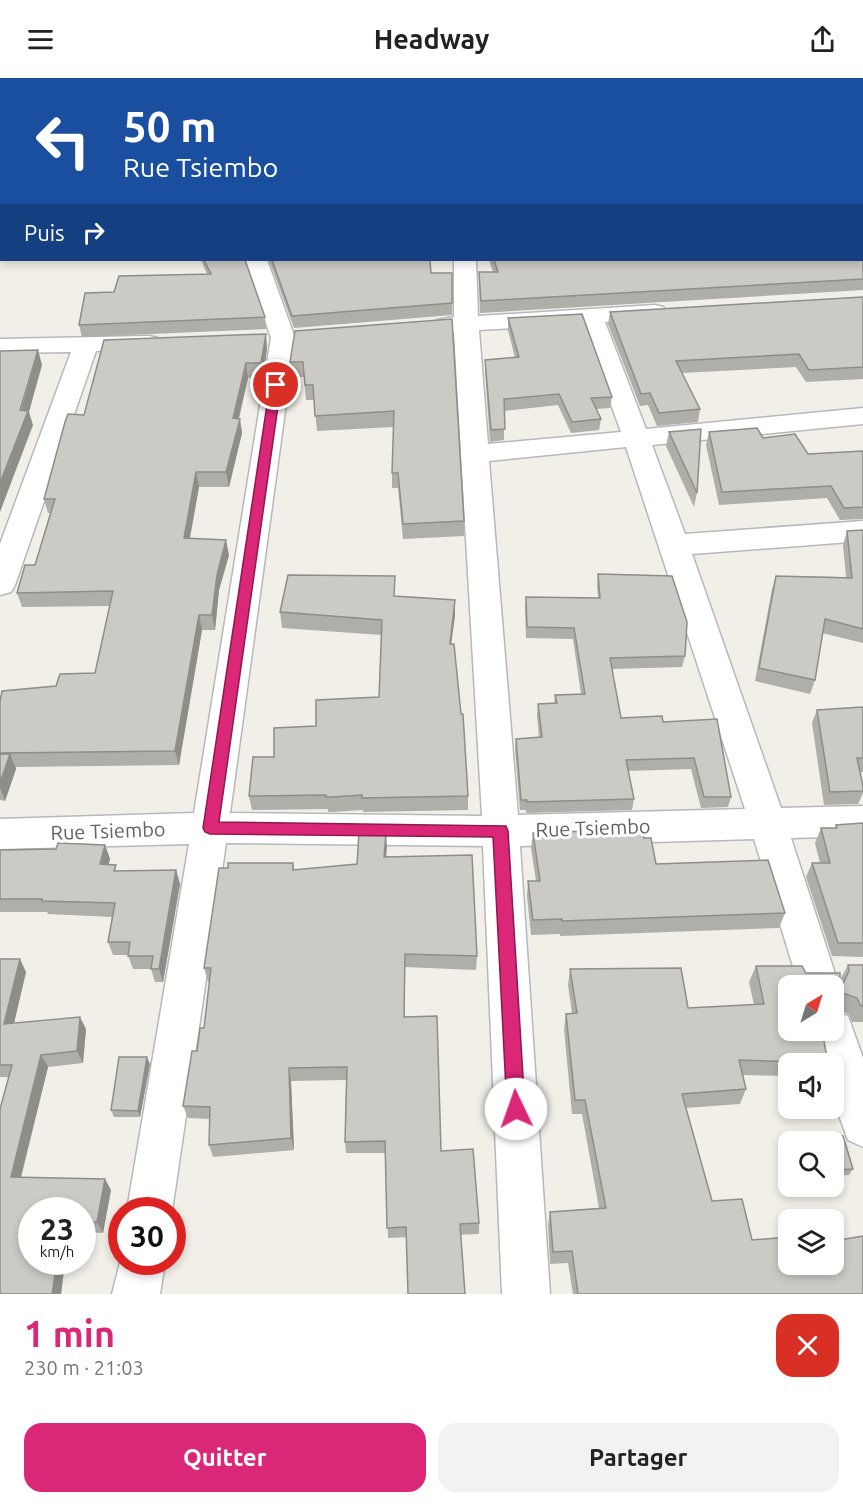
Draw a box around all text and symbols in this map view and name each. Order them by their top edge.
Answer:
icon: menu [24,23,57,56]
icon: share [806,23,839,56]
text: Headway [374,24,489,54]
icon: left [24,102,102,180]
text: 50 m [123,103,217,150]
text: Rue Tsiembo [123,152,278,182]
icon: right [77,216,110,249]
text: Puis [24,220,65,245]
pin [250,359,301,410]
icon: arrive [259,368,292,401]
street label: Rue Tsiembo [535,814,651,841]
street label: Rue Tsiembo [50,817,166,844]
north arrow [778,975,844,1041]
map controls [778,975,844,1275]
button: sound [778,1053,844,1119]
position arrow [484,1077,548,1141]
button: search [778,1131,844,1197]
speed limit sign: 30 [108,1197,186,1275]
button: layers [778,1209,844,1275]
text: 23 [40,1212,74,1246]
text: km/h [40,1243,74,1260]
text: 1 min [24,1313,115,1354]
button: close [776,1314,839,1377]
text: 230 m · 21:03 [24,1356,144,1379]
button: Quitter [24,1423,426,1492]
button: Partager [438,1423,839,1492]

